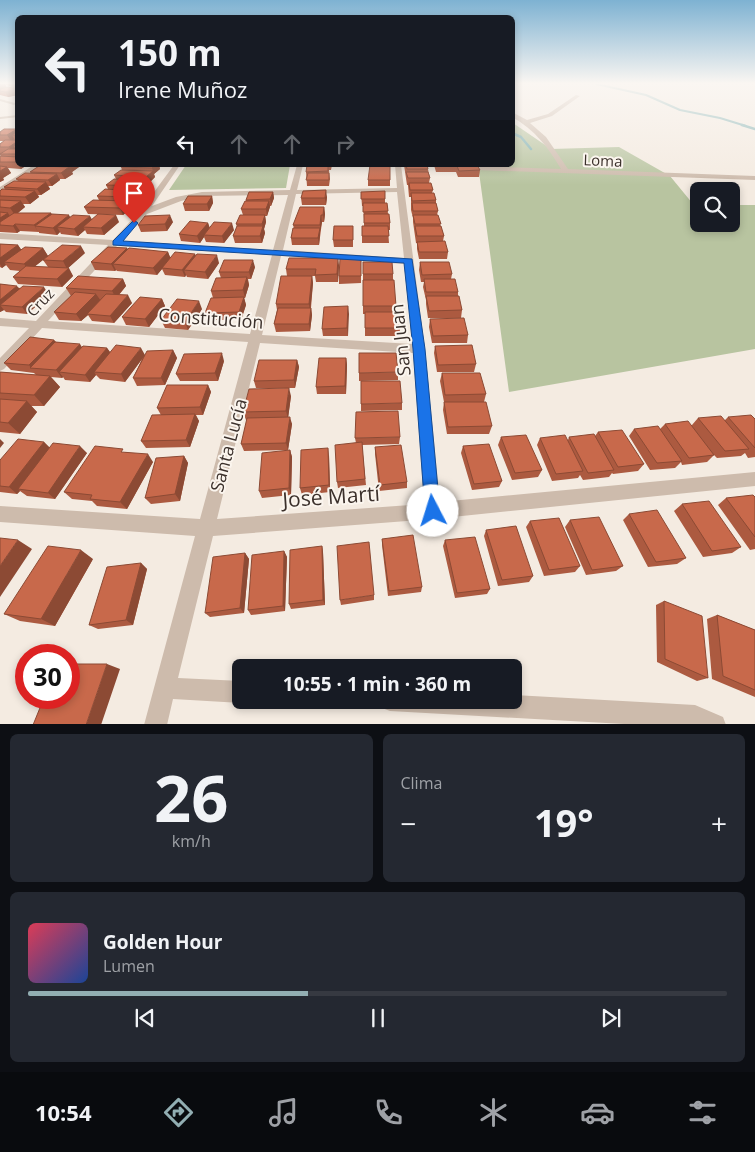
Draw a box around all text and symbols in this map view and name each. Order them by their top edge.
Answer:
text: 150 m [118,29,222,76]
icon: left [35,35,100,100]
text: Irene Muñoz [118,74,247,104]
icon: left [172,130,200,158]
icon: ahead [225,130,253,158]
icon: ahead [278,130,306,158]
icon: right [331,130,359,158]
street label: Loma [583,149,623,171]
pin [113,172,155,223]
icon: arrive [120,179,148,207]
map controls [690,182,740,232]
button: search [690,182,740,232]
street label: Cruz [22,284,58,320]
street label: Constitución [158,302,264,334]
street label: San Juan [384,303,416,377]
street label: Santa Lucía [204,396,252,494]
street label: José Martí [279,479,381,514]
position arrow [406,484,458,536]
speed limit sign: 30 [15,644,80,709]
text: 10:55 · 1 min · 360 m [283,671,471,697]
text: 26 [154,753,228,841]
text: Clima [401,772,442,794]
text: 19° [534,796,594,848]
text: − [401,804,417,842]
text: + [711,804,727,842]
text: km/h [172,830,211,852]
text: Golden Hour [103,929,222,955]
text: Lumen [103,955,155,977]
icon: previous [131,1004,159,1032]
icon: pause [364,1004,392,1032]
icon: next [597,1004,625,1032]
icon: directions [161,1095,196,1130]
icon: music [266,1095,301,1130]
icon: phone [371,1095,406,1130]
icon: climate [476,1095,511,1130]
icon: car [580,1095,615,1130]
icon: filters [685,1095,720,1130]
text: 10:54 [35,1097,91,1127]

